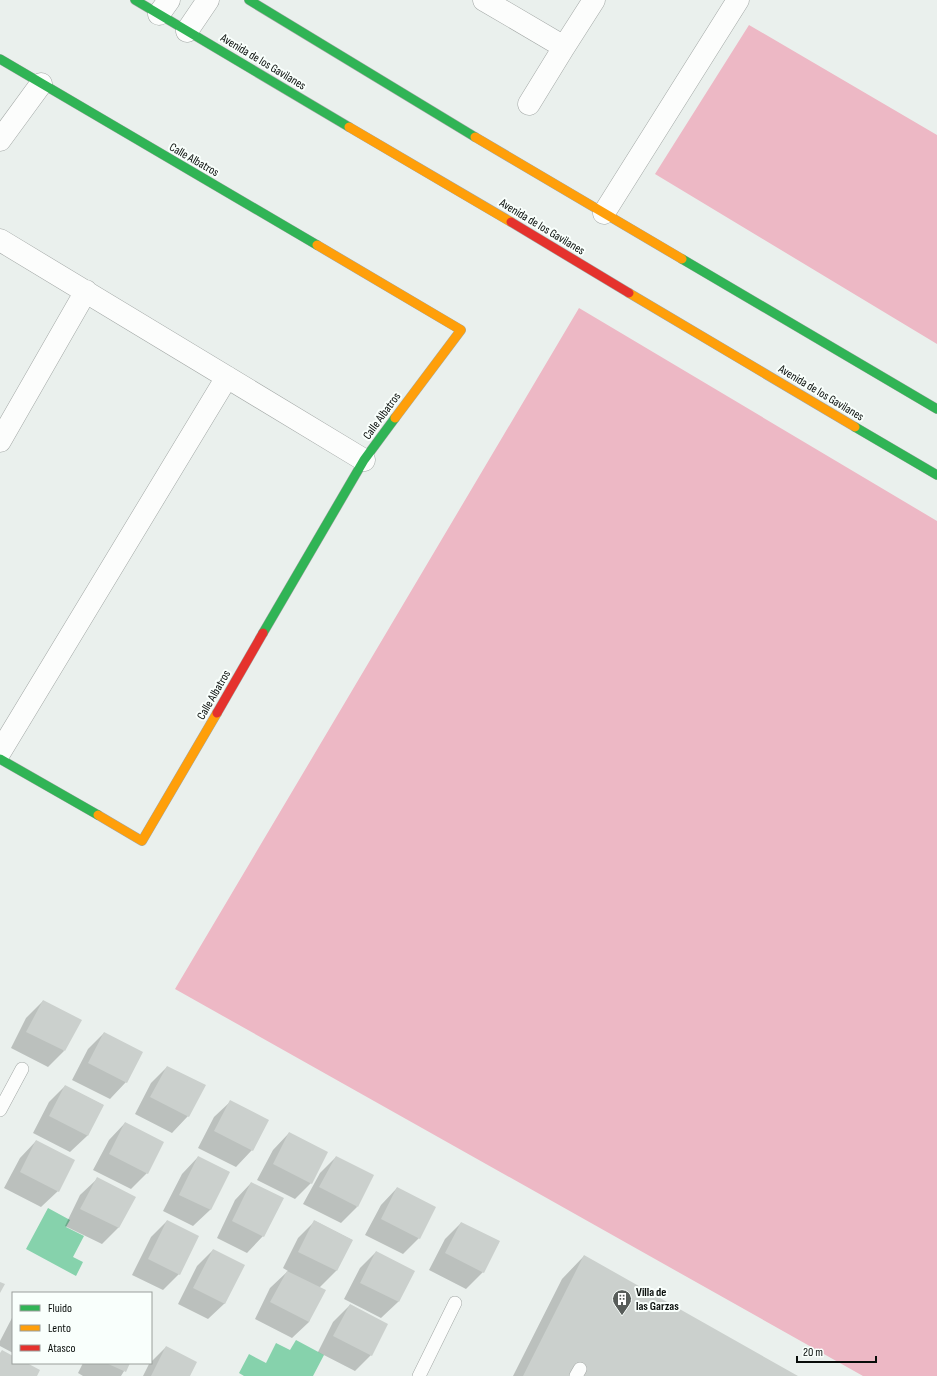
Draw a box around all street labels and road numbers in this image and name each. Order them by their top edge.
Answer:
street label: Avenida de los Gavilanes [217,30,308,93]
street label: Calle Albatros [167,140,221,180]
street label: Avenida de los Gavilanes [496,195,587,258]
street label: Avenida de los Gavilanes [775,361,866,424]
street label: Calle Albatros [360,389,404,443]
street label: Calle Albatros [194,668,234,722]

